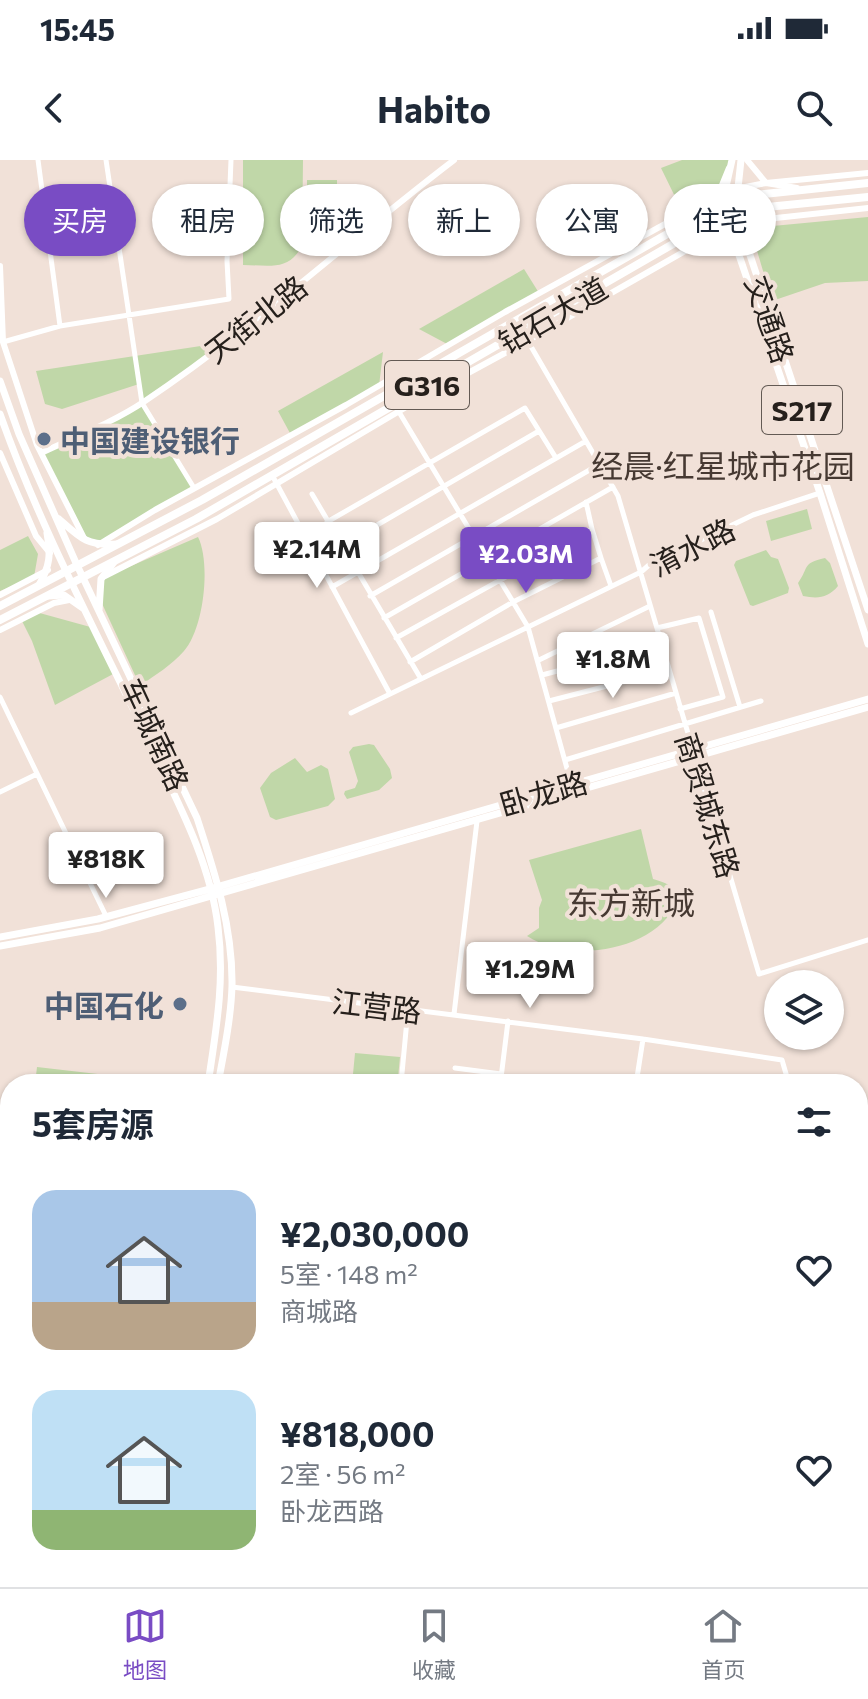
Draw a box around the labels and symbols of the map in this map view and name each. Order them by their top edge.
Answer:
street label: 天街北路 [196,266,314,370]
street label: 钻石大道 [491,268,613,360]
street label: 交通路 [739,270,803,368]
road number: G316 [385,361,469,409]
road number: S217 [762,386,842,434]
place label: 中国建设银行 [60,421,240,458]
marker: 中国建设银行 [35,430,53,448]
district label: 经晨·红星城市花园 [591,445,855,485]
street label: 淯水路 [644,509,740,583]
pin: ¥2.14M [252,522,382,590]
pin: ¥2.03M [461,527,591,595]
pin: ¥1.8M [557,632,669,700]
street label: 车城南路 [114,672,198,796]
street label: 商贸城东路 [669,728,749,882]
street label: 卧龙路 [495,762,591,822]
pin: ¥818K [50,832,162,900]
district label: 东方新城 [567,882,695,922]
pin: ¥1.29M [465,942,595,1010]
street label: 江营路 [330,981,424,1029]
place label: 中国石化 [44,986,164,1023]
marker: 中国石化 [171,995,189,1013]

